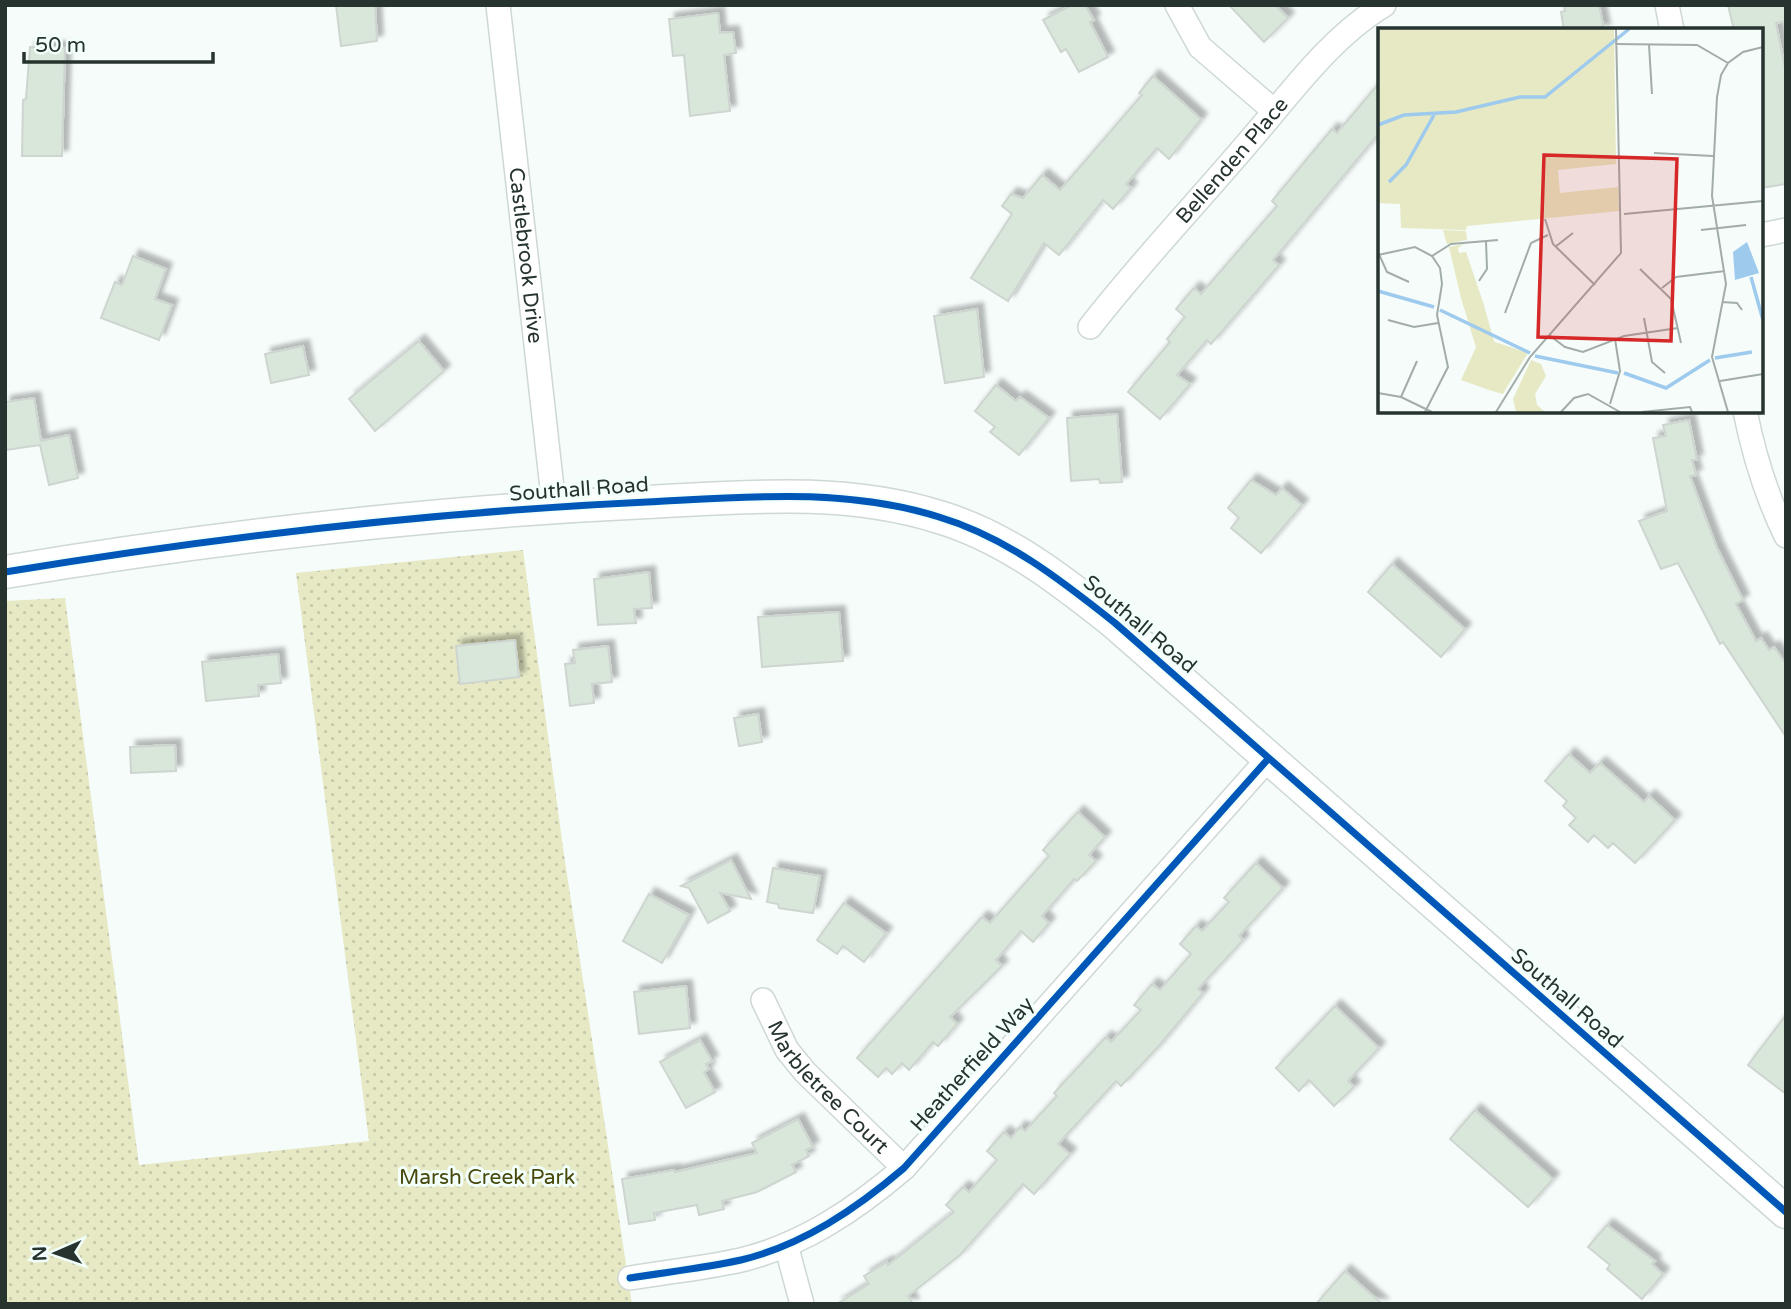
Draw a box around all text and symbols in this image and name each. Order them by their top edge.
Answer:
scale bar [24,21,214,65]
inset map [1378,28,1763,413]
text: 50 m [35,33,86,58]
street label: Bellenden Place [1171,92,1294,229]
street label: Castlebrook Drive [503,166,548,345]
street label: Southall Road [508,472,650,507]
street label: Southall Road [1078,570,1201,679]
street label: Southall Road [1506,943,1628,1054]
street label: Heatherfield Way [905,992,1039,1137]
street label: Marbletree Court [762,1017,894,1159]
park label: Marsh Creek Park [399,1165,575,1190]
north arrow [21,1218,91,1288]
text: N [29,1246,51,1262]

